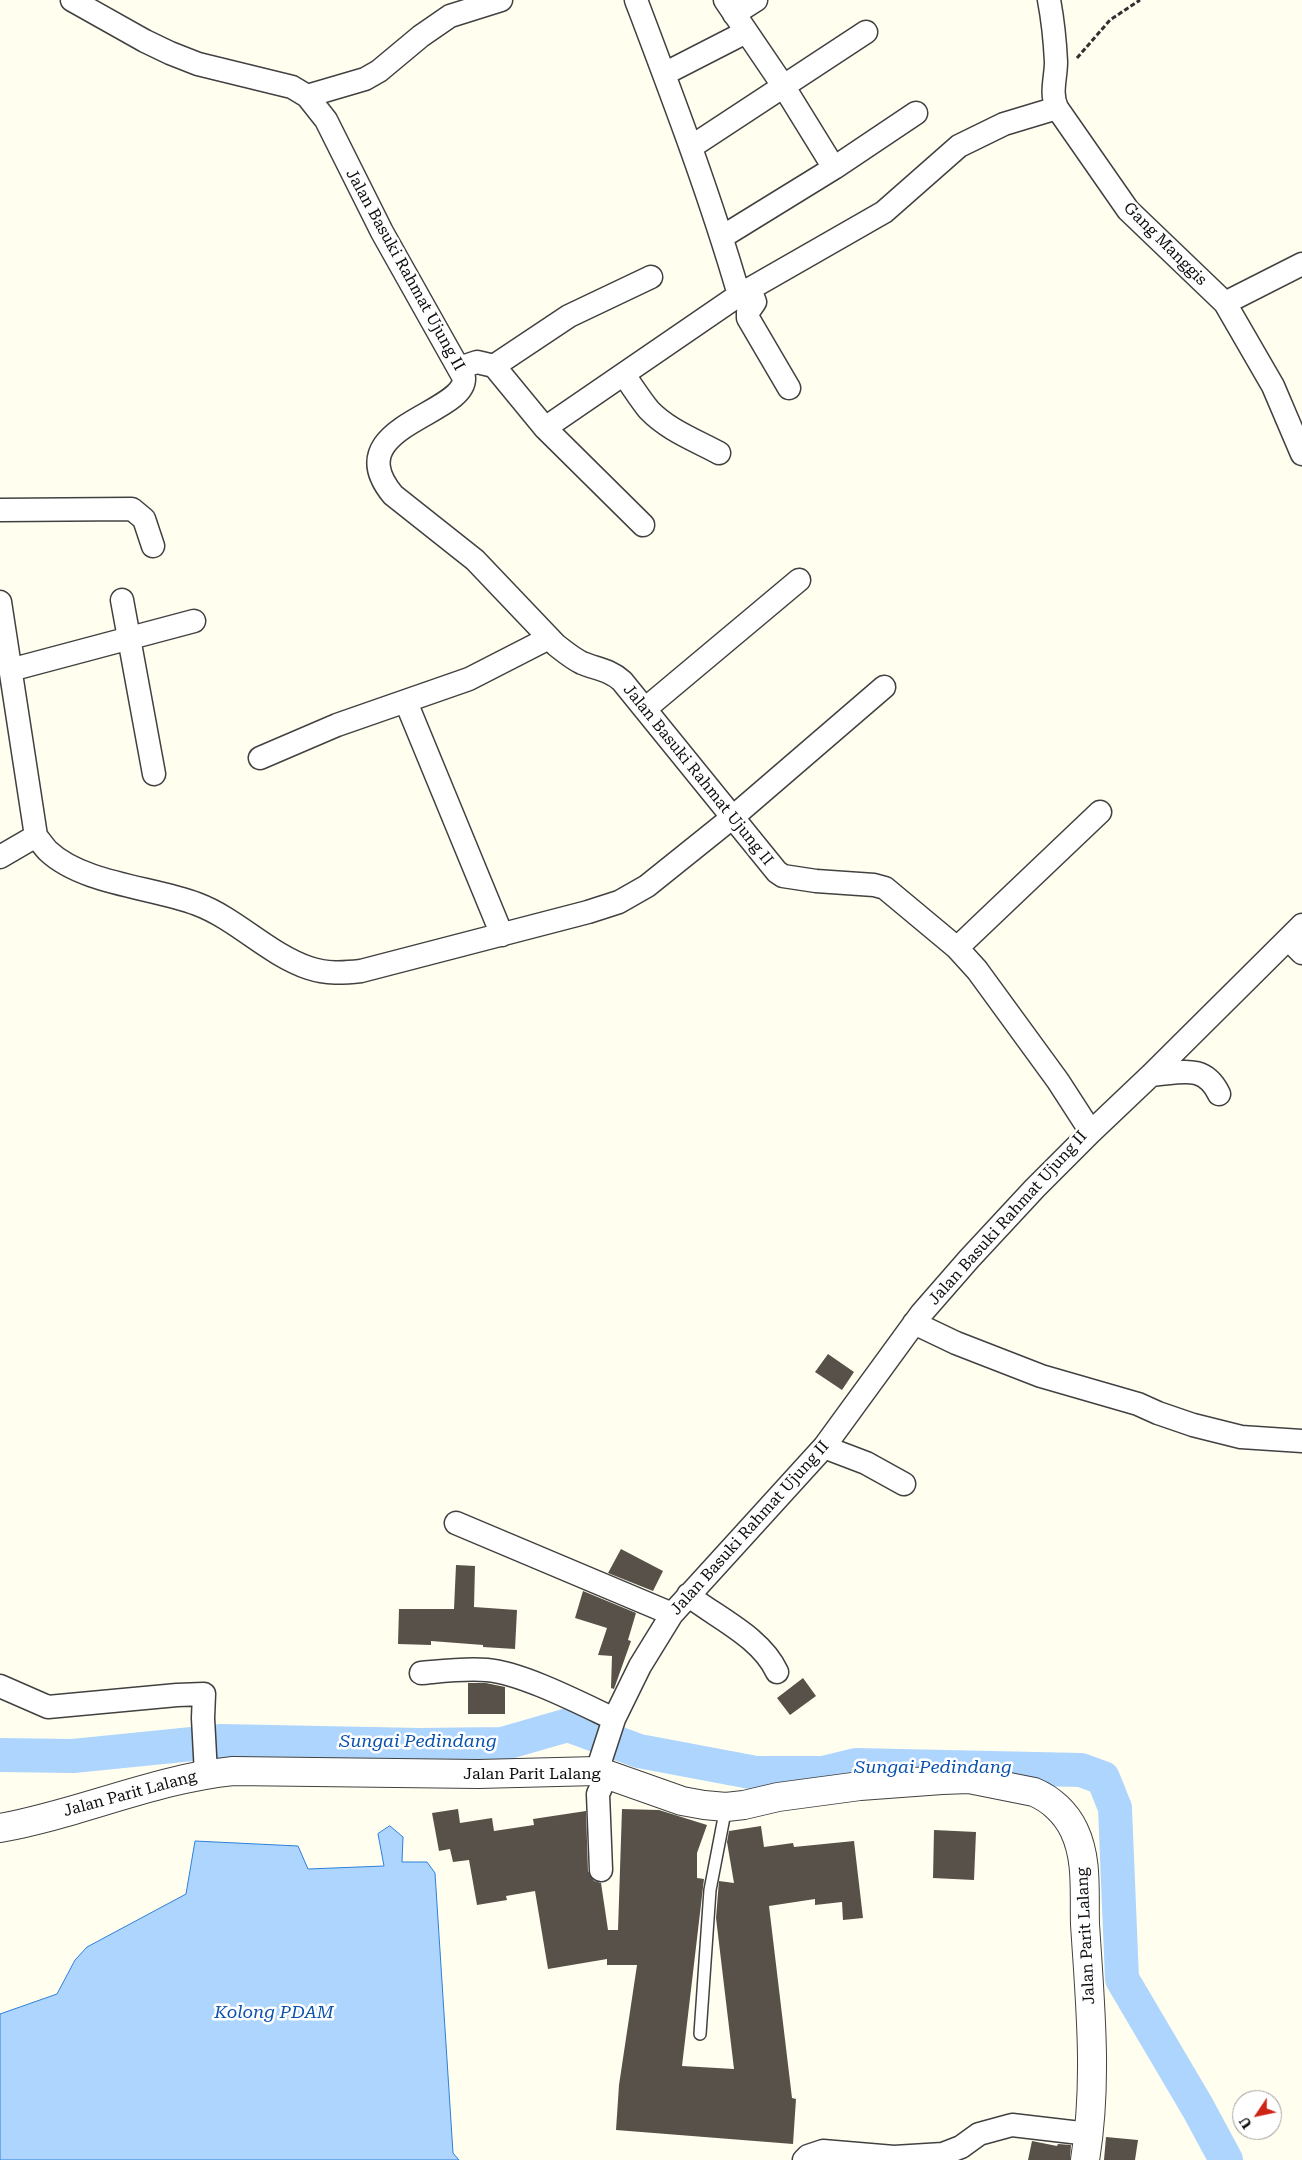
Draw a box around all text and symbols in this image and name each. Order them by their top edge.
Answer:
street label: Jalan Basuki Rahmat Ujung II [341,166,469,374]
street label: Gang Manggis [1119,198,1211,290]
street label: Jalan Basuki Rahmat Ujung II [619,681,777,869]
street label: Jalan Basuki Rahmat Ujung II [925,1127,1091,1309]
street label: Jalan Basuki Rahmat Ujung II [667,1437,833,1619]
water label: Sungai Pedindang [339,1731,497,1753]
water label: Sungai Pedindang [854,1757,1012,1779]
street label: Jalan Parit Lalang [463,1764,601,1784]
street label: Jalan Parit Lalang [61,1767,199,1821]
street label: Jalan Parit Lalang [1073,1867,1099,2005]
water label: Kolong PDAM [214,2002,334,2024]
north arrow [1232,2090,1282,2140]
text: U [1236,2114,1255,2132]

